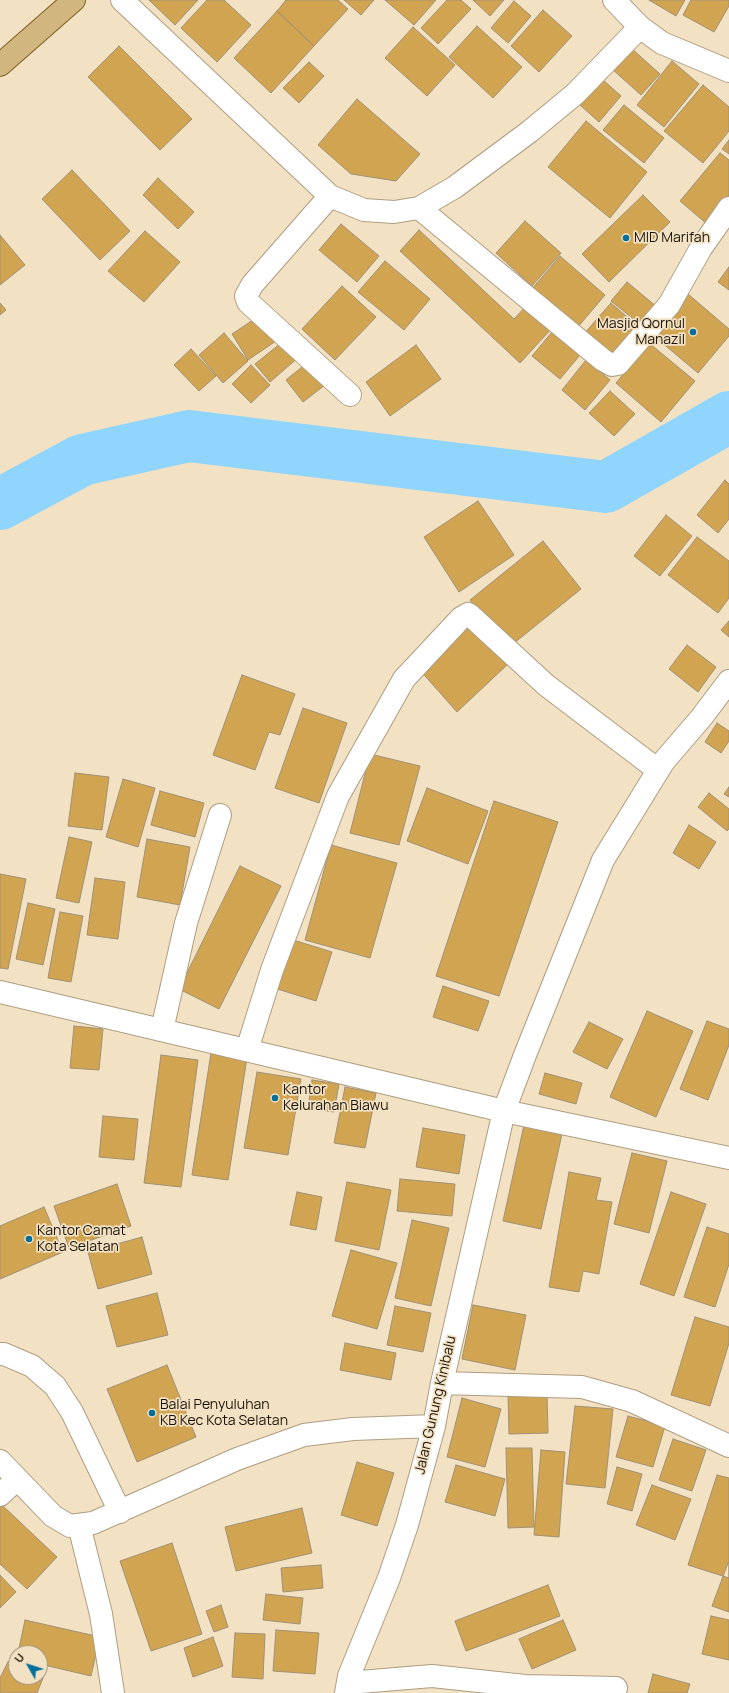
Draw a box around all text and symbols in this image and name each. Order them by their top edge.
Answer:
place label: MID Marifah [634,230,710,246]
marker: MID Marifah [621,233,631,243]
place label: Masjid Qornul Manazil [597,316,685,348]
marker: Masjid Qornul Manazil [688,327,698,337]
place label: Kantor Kelurahan Biawu [283,1082,389,1114]
marker: Kantor Kelurahan Biawu [270,1093,280,1103]
place label: Kantor Camat Kota Selatan [37,1223,126,1256]
marker: Kantor Camat Kota Selatan [24,1234,34,1244]
street label: Jalan Gunung Kinibalu [412,1334,460,1476]
place label: Balai Penyuluhan KB Kec Kota Selatan [160,1397,288,1430]
marker: Balai Penyuluhan KB Kec Kota Selatan [147,1408,157,1418]
north arrow [8,1645,48,1685]
text: U [11,1650,27,1666]

